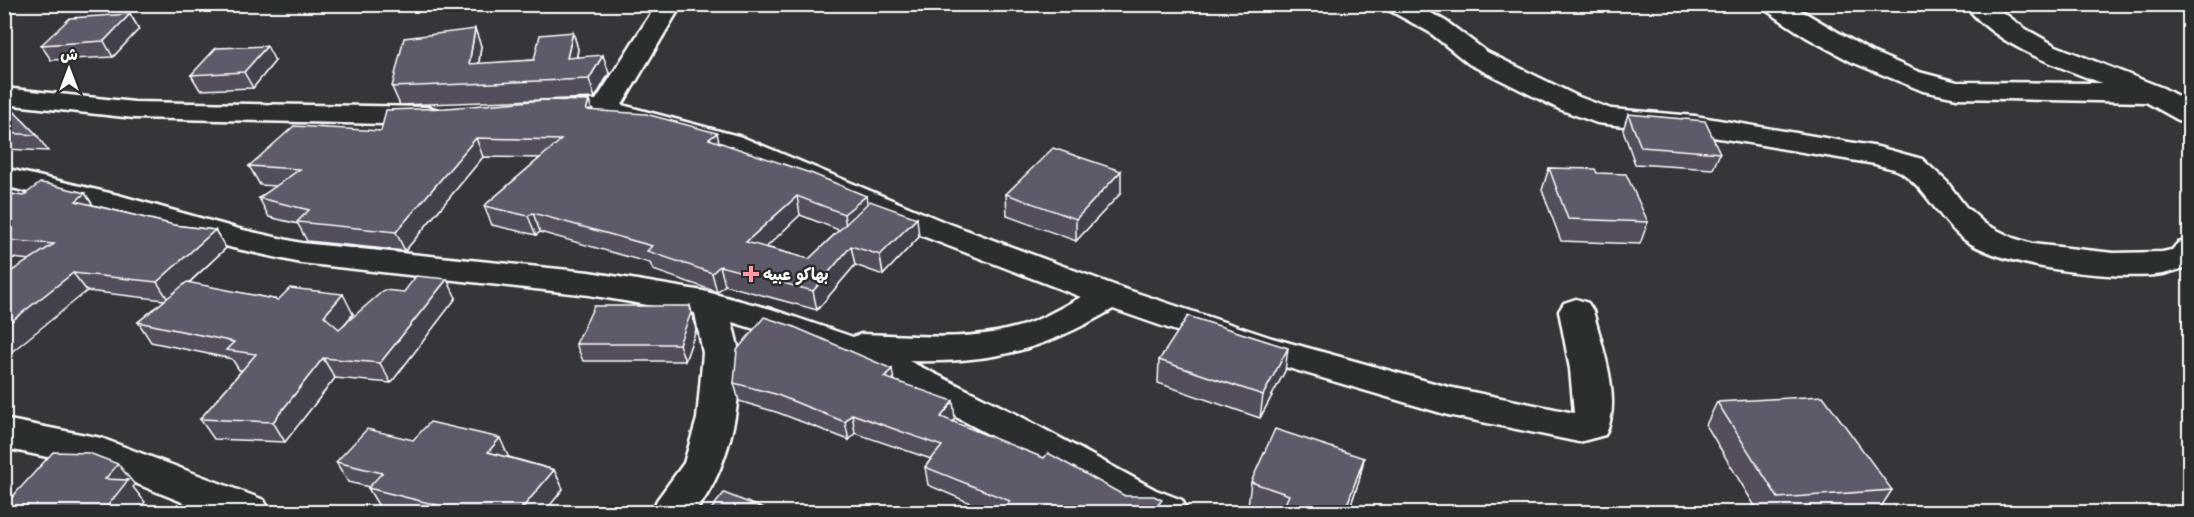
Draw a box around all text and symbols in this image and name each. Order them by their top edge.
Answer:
north arrow [39,39,99,99]
text: ش [60,43,78,64]
place label: بهاكو عبيه [763,263,829,286]
marker: بهاكو عبيه [744,267,758,281]

